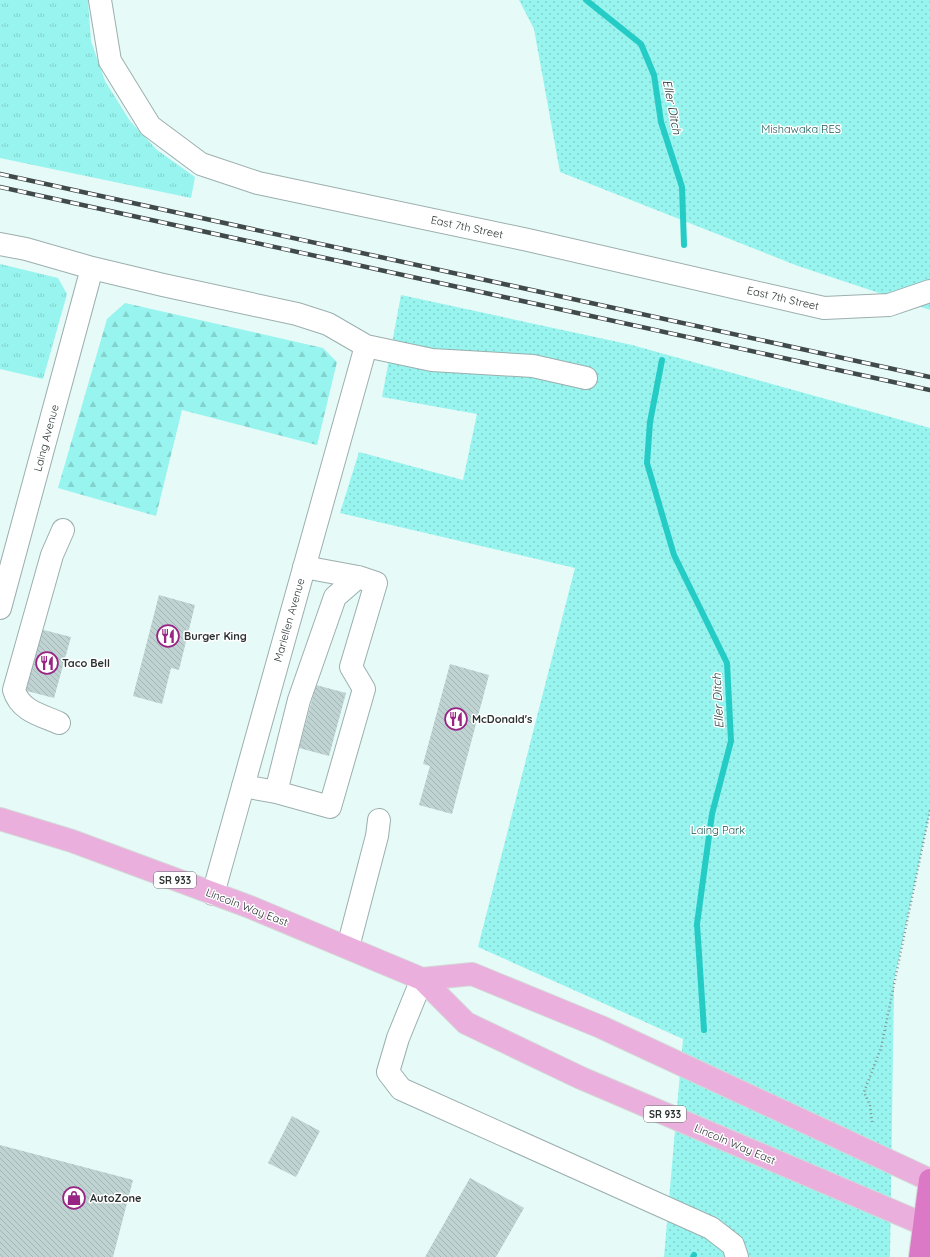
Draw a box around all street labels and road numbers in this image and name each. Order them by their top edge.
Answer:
street label: East 7th Street [430,213,505,242]
street label: East 7th Street [746,283,821,313]
street label: Laing Avenue [30,403,62,473]
street label: Mariellen Avenue [270,576,308,664]
road number: SR 933 [154,872,196,888]
street label: Lincoln Way East [204,885,290,929]
road number: SR 933 [644,1106,686,1122]
street label: Lincoln Way East [692,1121,778,1168]

